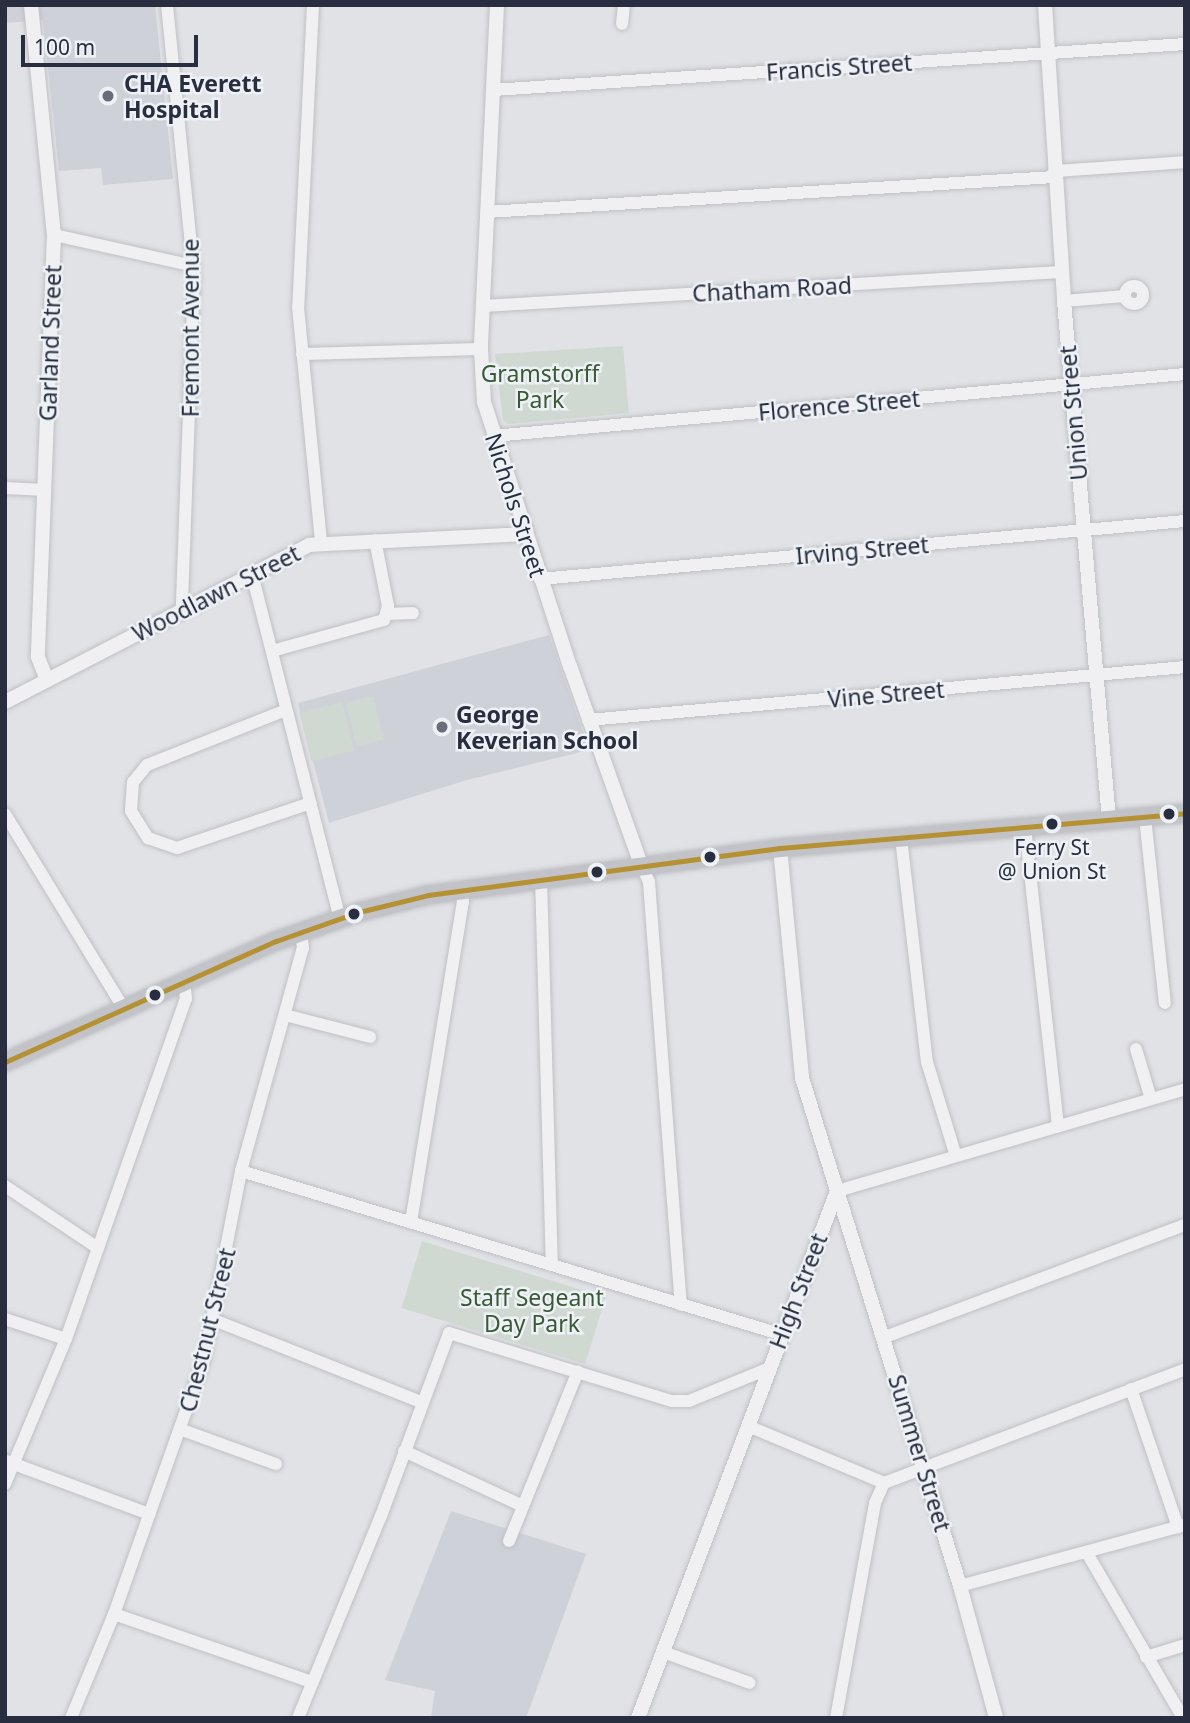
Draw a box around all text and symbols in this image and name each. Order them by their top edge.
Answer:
scale bar [24,21,201,65]
text: 100 m [34,33,95,61]
street label: Francis Street [765,48,913,86]
place label: CHA Everett Hospital [124,69,262,123]
marker: CHA Everett Hospital [98,86,118,106]
street label: Fremont Avenue [176,239,204,417]
street label: Garland Street [33,264,67,422]
street label: Chatham Road [691,271,853,307]
street label: Union Street [1053,344,1093,482]
park label: Gramstorff Park [481,359,599,413]
street label: Florence Street [757,384,921,426]
street label: Nichols Street [480,430,552,580]
street label: Irving Street [794,530,930,570]
street label: Woodlawn Street [128,539,304,647]
street label: Vine Street [826,675,946,713]
place label: George Keverian School [456,700,638,754]
marker: George Keverian School [434,719,450,735]
unlabelled marker [1162,807,1176,821]
marker: Ferry St @ Union St [1045,817,1059,831]
place label: Ferry St @ Union St [998,834,1106,884]
unlabelled marker [703,850,717,864]
unlabelled marker [590,865,604,879]
unlabelled marker [347,907,361,921]
unlabelled marker [148,988,162,1002]
street label: High Street [763,1229,833,1353]
street label: Chestnut Street [173,1245,241,1415]
park label: Staff Segeant Day Park [460,1283,604,1337]
street label: Summer Street [883,1371,957,1535]

